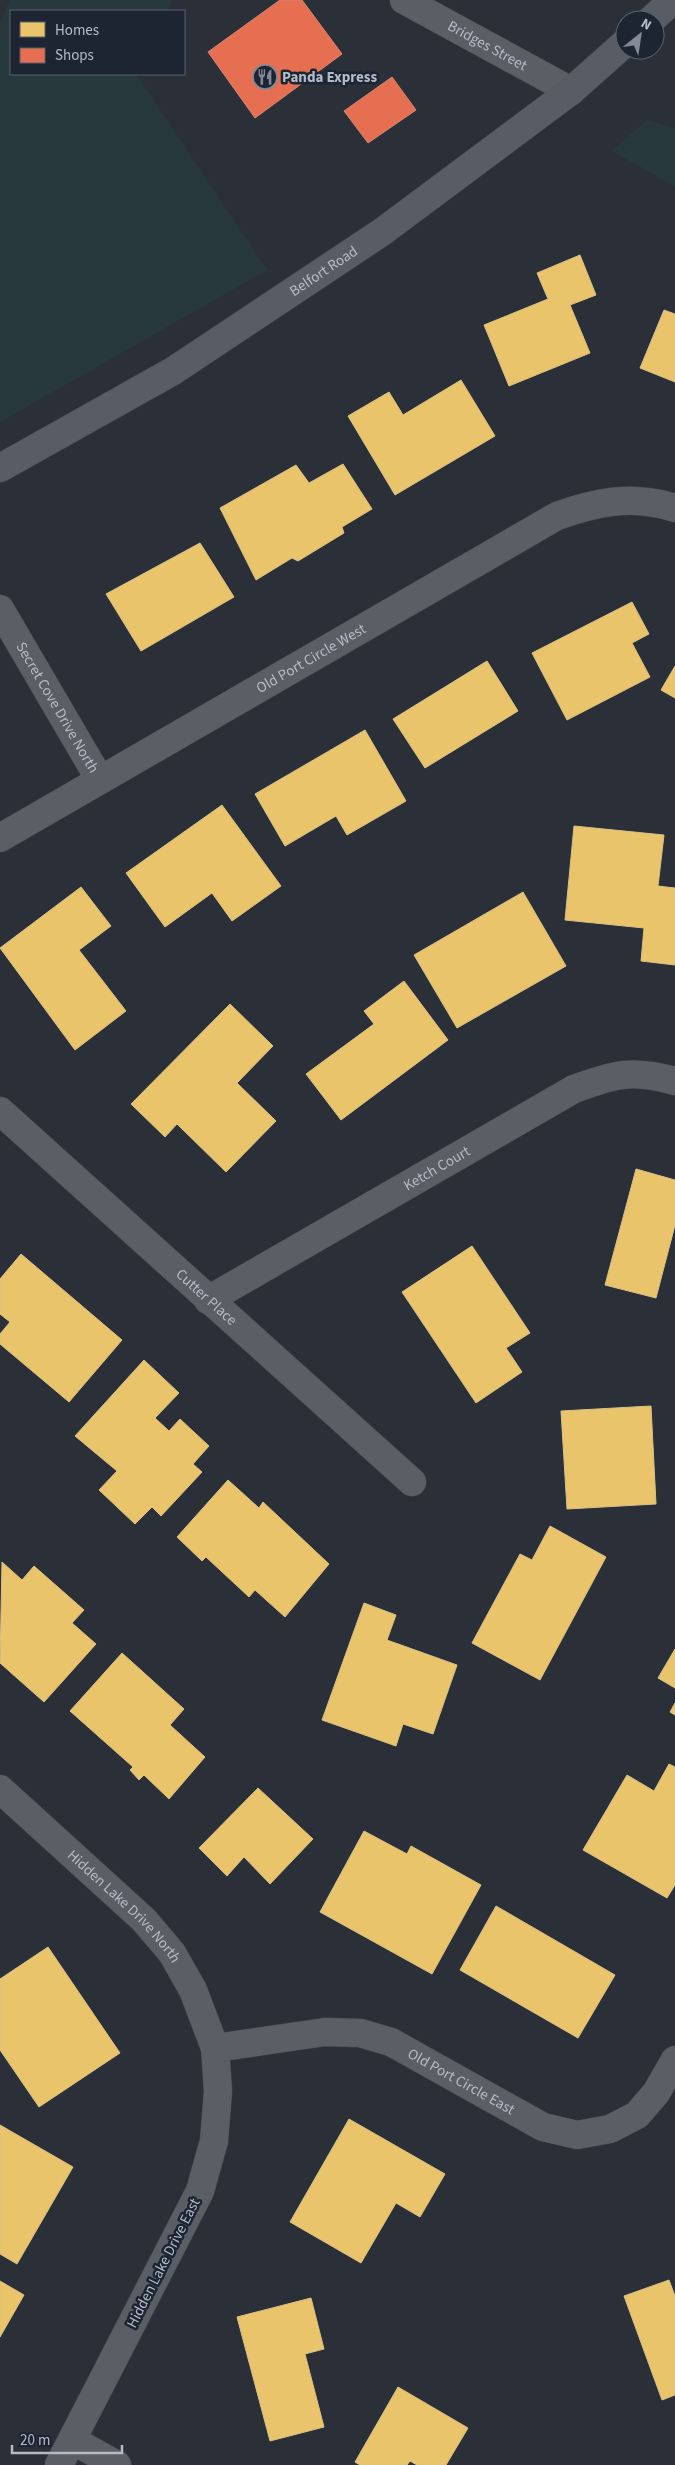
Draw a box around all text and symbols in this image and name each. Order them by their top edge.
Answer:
legend [10,10,185,75]
north arrow [615,10,665,60]
text: N [637,14,655,36]
street label: Bridges Street [444,16,531,76]
text: Homes [55,20,99,41]
text: Shops [55,45,94,66]
restaurant icon: Panda Express [252,64,278,90]
place label: Panda Express [282,67,378,88]
street label: Belfort Road [285,241,362,302]
street label: Old Port Circle West [252,619,370,699]
street label: Secret Cove Drive North [11,638,104,777]
street label: Ketch Court [400,1141,474,1196]
street label: Cutter Place [171,1264,241,1331]
street label: Hidden Lake Drive North [62,1845,185,1967]
street label: Old Port Circle East [404,2043,518,2120]
street label: Hidden Lake Drive East [122,2195,205,2332]
scale bar [12,2422,122,2454]
text: 20 m [20,2430,50,2451]

